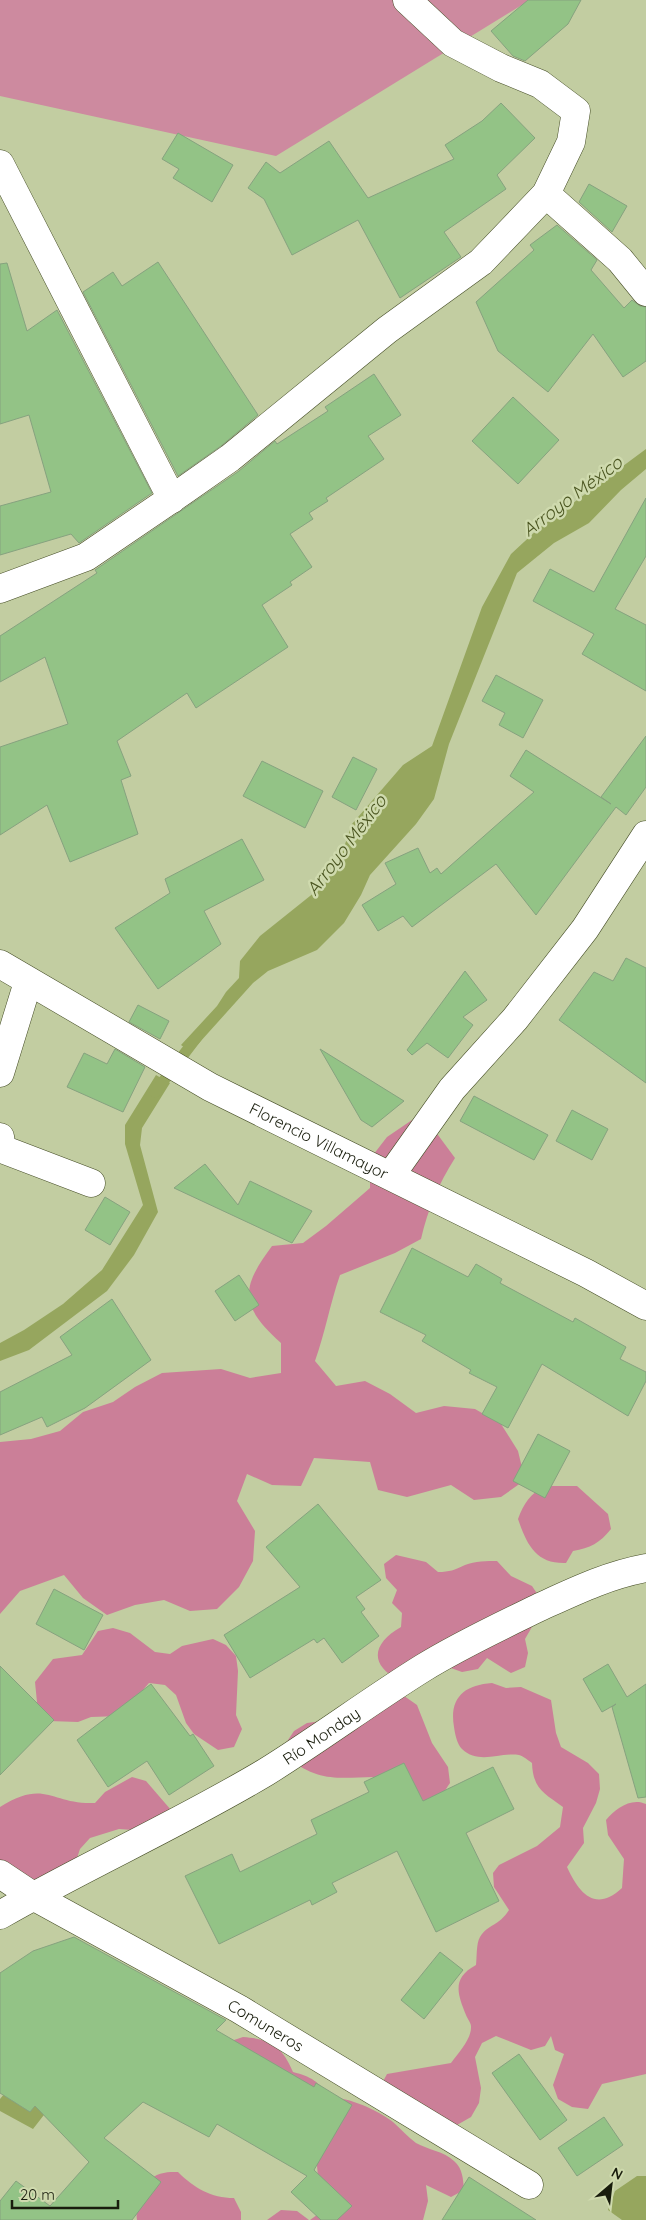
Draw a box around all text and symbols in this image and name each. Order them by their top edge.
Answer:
water label: Arroyo México [517,450,628,541]
water label: Arroyo México [301,789,392,900]
street label: Florencio Villamayor [246,1098,392,1184]
street label: Río Monday [279,1703,364,1769]
street label: Comuneros [224,1995,307,2056]
north arrow [586,2160,636,2210]
text: N [608,2163,626,2184]
scale bar [12,2178,119,2210]
text: 20 m [20,2185,55,2204]

